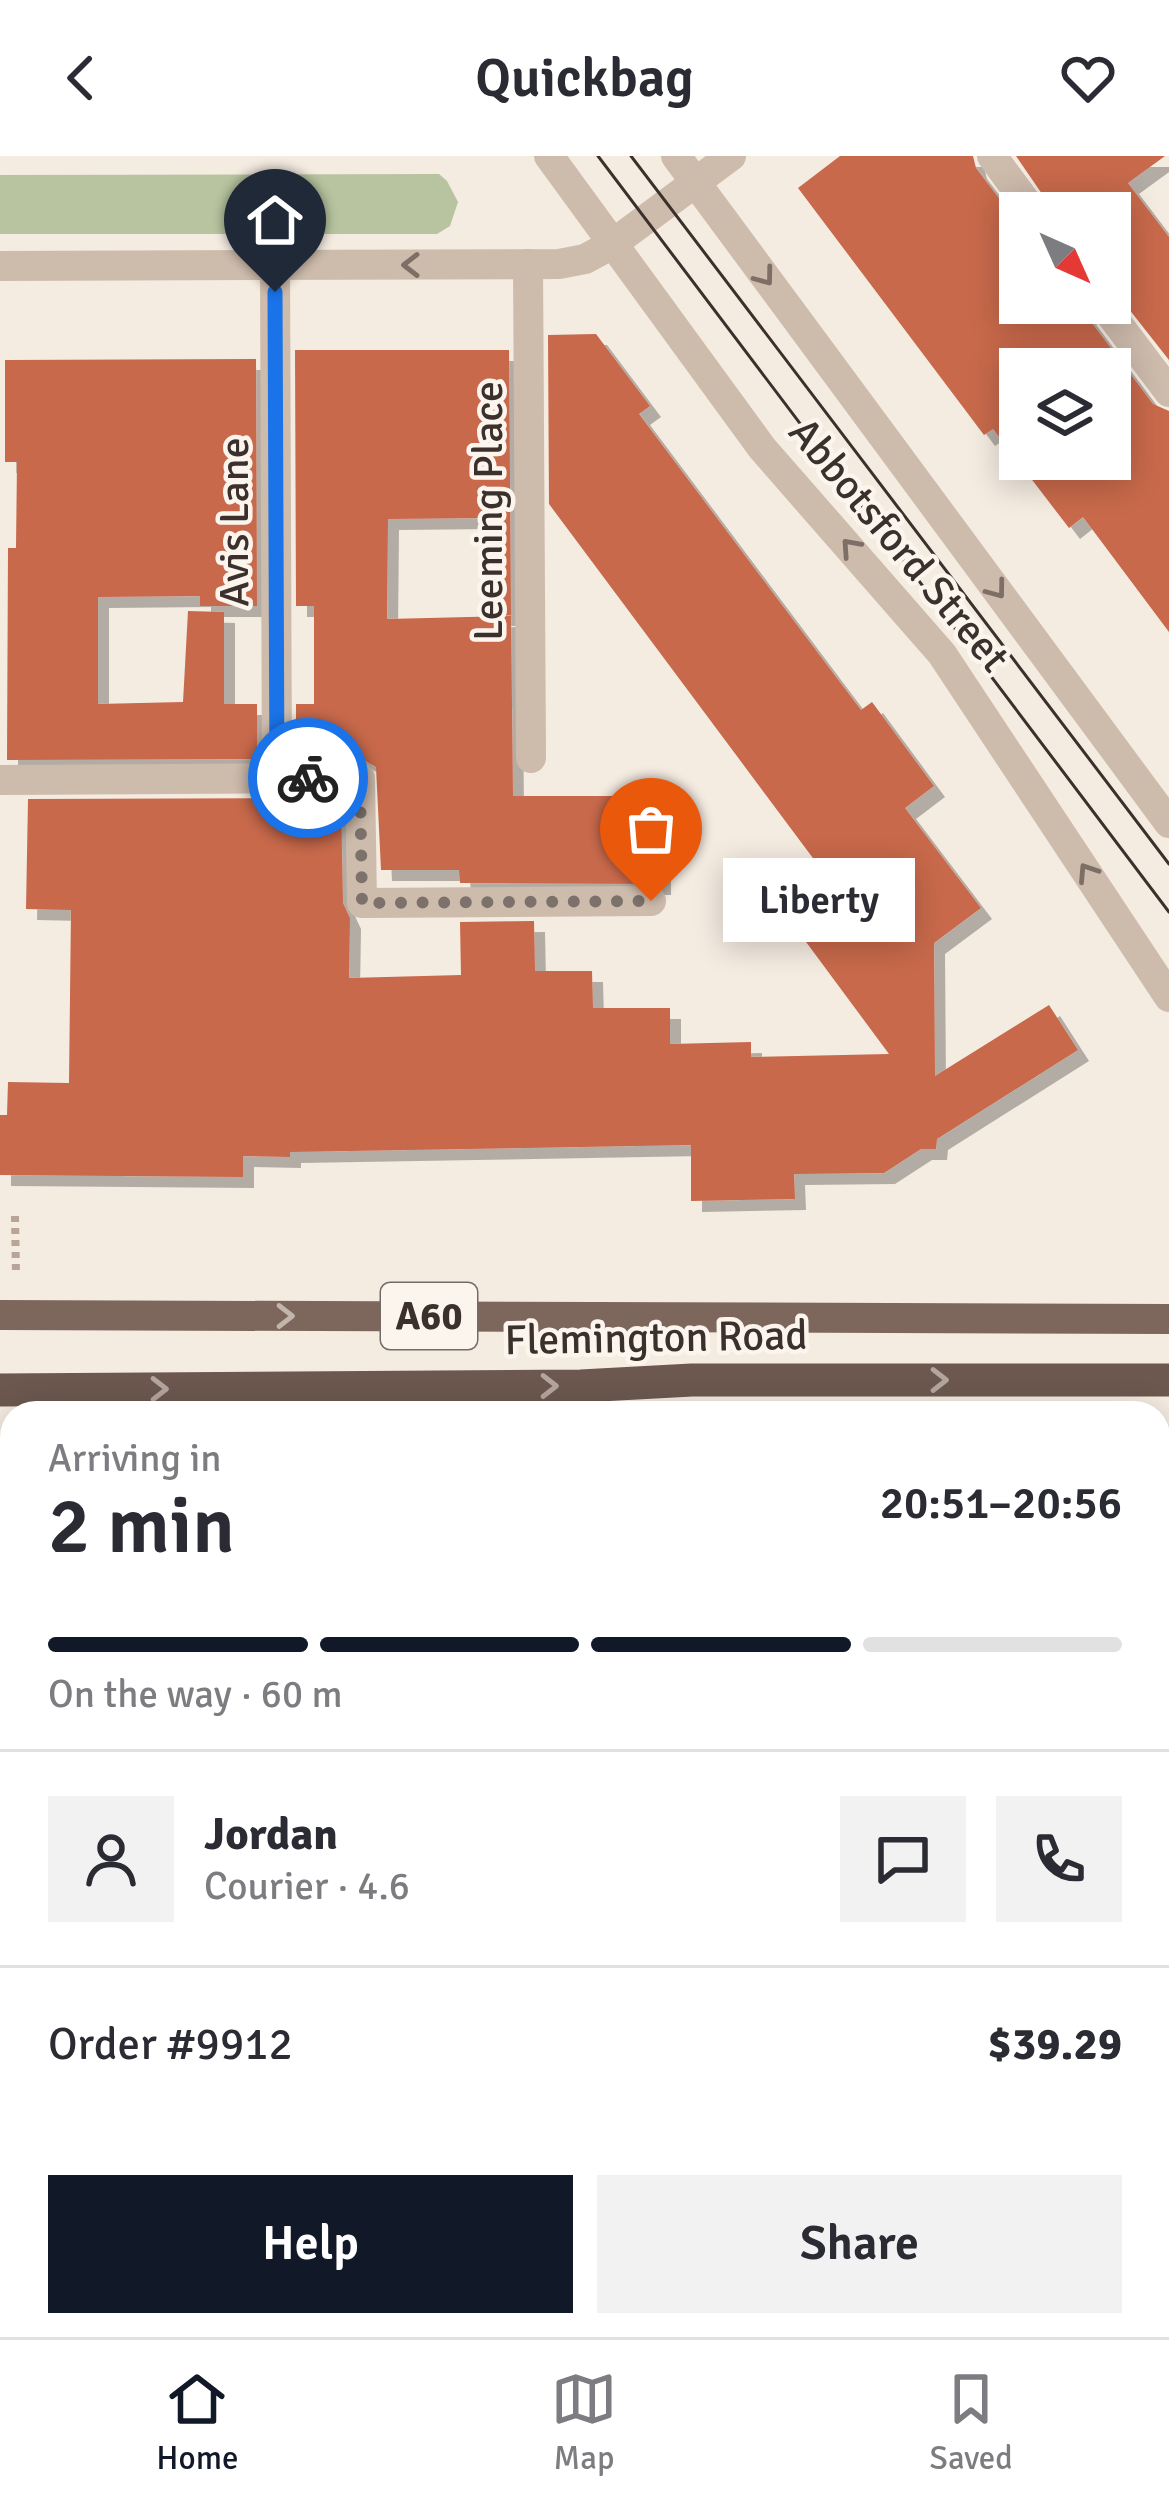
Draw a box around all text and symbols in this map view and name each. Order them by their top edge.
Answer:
icon: back [48,45,114,111]
text: Quickbag [475,45,694,112]
icon: heart [1055,45,1121,111]
pin [224,169,326,292]
icon: home [242,187,308,253]
north arrow [999,192,1131,324]
map controls [999,192,1131,480]
one-way arrow [401,252,419,278]
one-way arrow [750,264,772,285]
button: layers [999,348,1131,480]
street label: Leeming Place [463,381,514,641]
street label: Abbotsford Street [778,408,1020,682]
street label: Avis Lane [209,437,260,607]
one-way arrow [843,540,864,561]
one-way arrow [982,577,1004,598]
courier [248,718,368,838]
icon: bike [275,745,341,811]
pin [600,778,702,901]
icon: bag [618,796,684,862]
callout: Liberty [723,859,915,943]
one-way arrow [1079,864,1101,886]
text: Liberty [759,876,879,924]
road number: A60 [381,1283,477,1349]
one-way arrow [277,1303,295,1329]
street label: Flemington Road [504,1310,808,1366]
one-way arrow [931,1367,949,1393]
one-way arrow [541,1373,559,1399]
one-way arrow [151,1376,169,1402]
text: Arriving in [48,1434,222,1482]
text: 20:51–20:56 [880,1476,1122,1531]
text: 2 min [48,1479,235,1575]
text: On the way · 60 m [48,1670,343,1718]
button: person [48,1796,174,1922]
button: chat [840,1796,966,1922]
button: phone [996,1796,1122,1922]
text: Jordan [204,1807,338,1862]
text: Courier · 4.6 [204,1862,410,1910]
text: Order #9912 [48,2017,293,2072]
text: $39.29 [988,2017,1122,2072]
button: Help [48,2175,573,2313]
button: Share [597,2175,1122,2313]
tab: Home [156,2366,239,2479]
tab: Map [551,2366,617,2479]
tab: Saved [930,2366,1013,2479]

